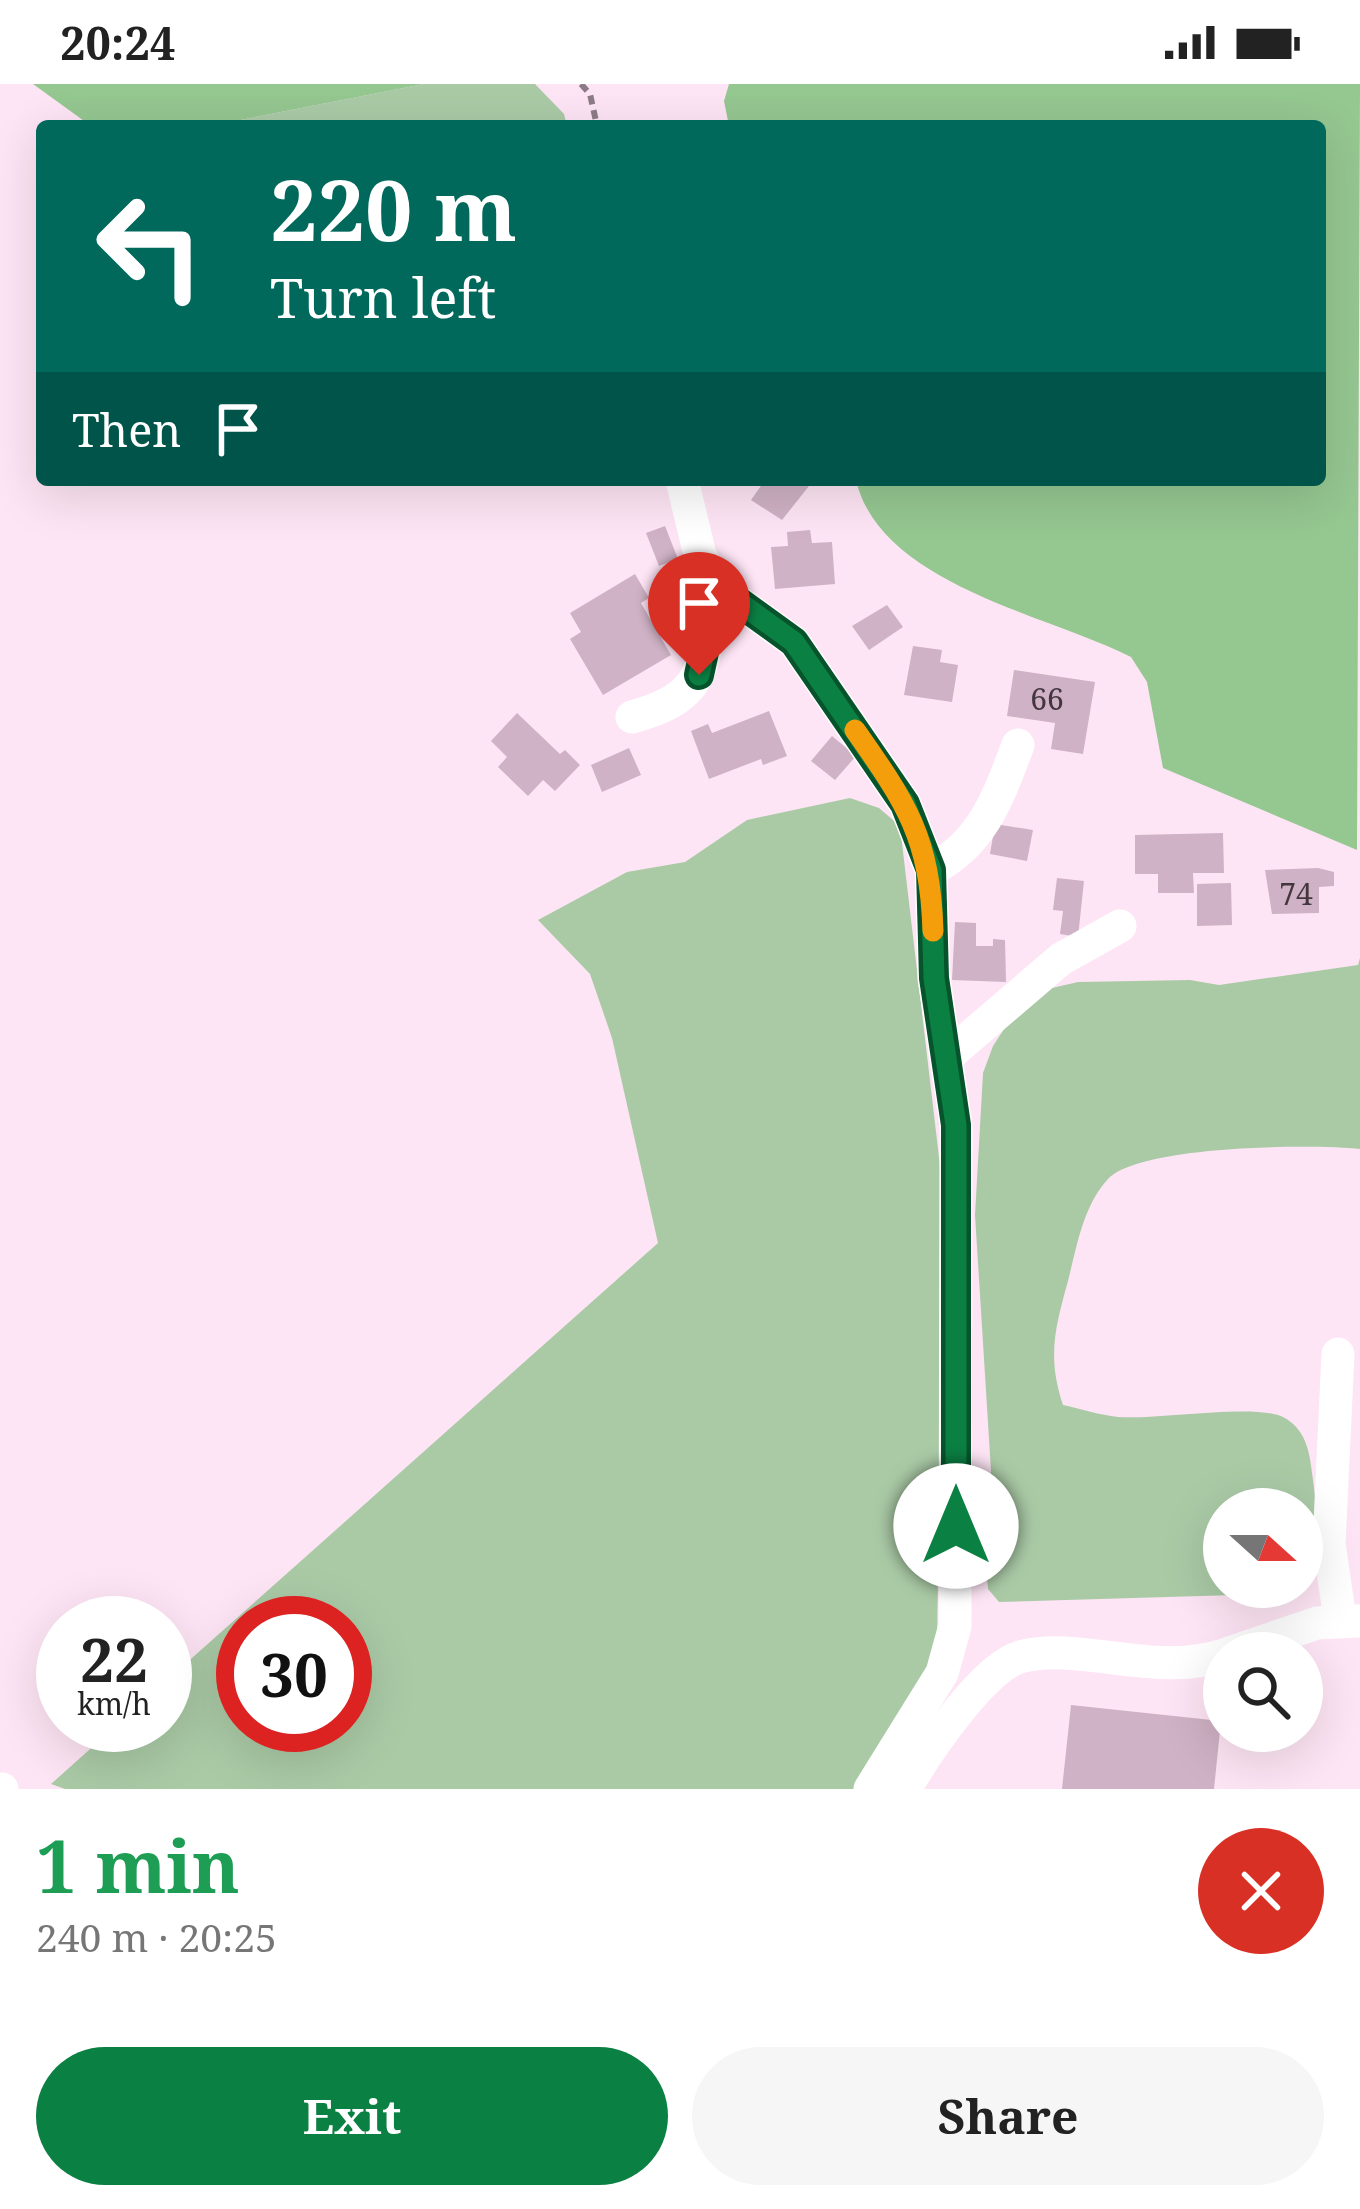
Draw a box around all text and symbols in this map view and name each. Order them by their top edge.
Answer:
text: 20:24 [60,12,175,73]
text: 220 m [270,151,517,266]
icon: left [72,168,228,324]
text: Turn left [270,260,496,334]
icon: arrive [205,396,271,462]
text: Then [72,399,181,460]
pin [648,552,750,675]
icon: arrive [666,570,732,636]
house number: 66 [1030,678,1064,719]
house number: 74 [1279,873,1313,914]
position arrow [893,1463,1019,1589]
north arrow [1203,1488,1323,1608]
map controls [1203,1488,1323,1752]
speed limit sign: 30 [216,1596,372,1752]
text: 22 [80,1618,148,1700]
button: search [1203,1632,1323,1752]
text: km/h [77,1683,151,1724]
text: 1 min [36,1816,240,1914]
button: close [1198,1828,1324,1954]
text: 240 m · 20:25 [36,1910,277,1963]
button: Exit [36,2047,668,2185]
button: Share [692,2047,1324,2185]

